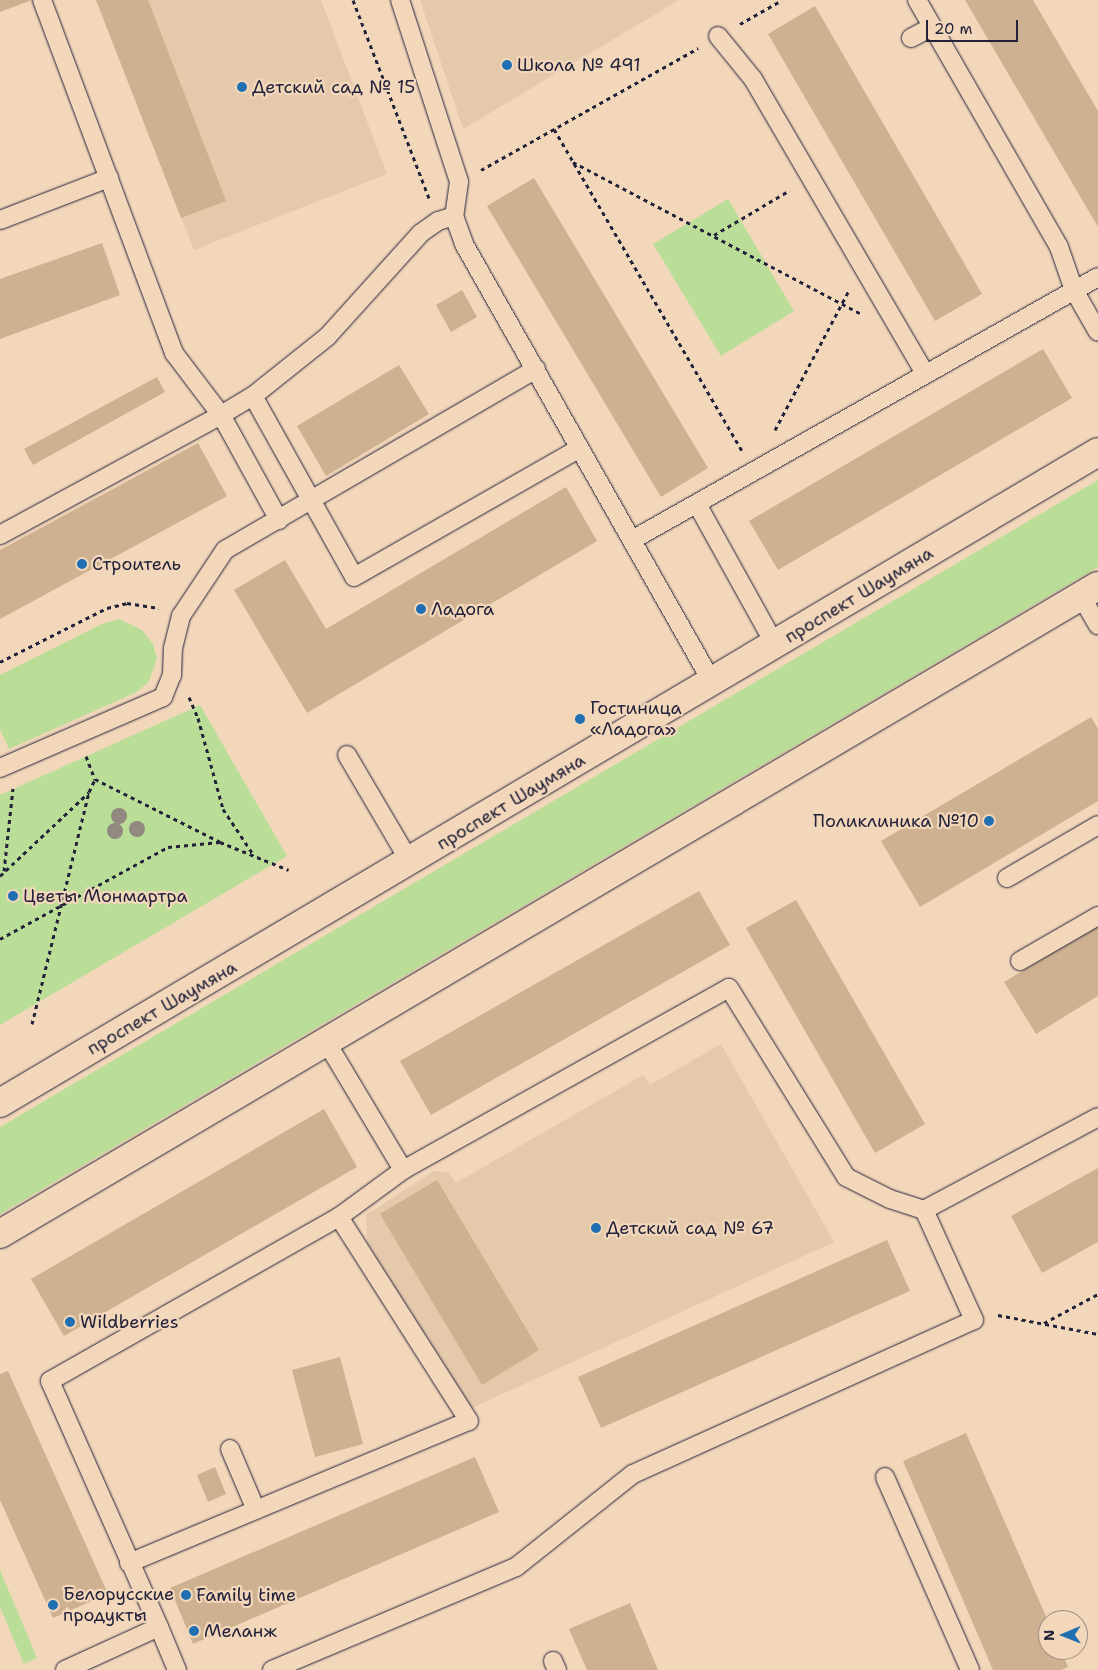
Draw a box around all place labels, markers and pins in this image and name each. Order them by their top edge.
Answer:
place label: Школа № 491 [517,54,641,76]
marker: Школа № 491 [501,59,513,71]
place label: Детский сад № 15 [252,76,415,98]
marker: Детский сад № 15 [236,81,248,93]
place label: Строитель [92,553,181,575]
marker: Строитель [76,558,88,570]
place label: Ладога [431,598,494,620]
marker: Ладога [415,603,427,615]
place label: Гостиница «Ладога» [590,698,682,741]
marker: Гостиница «Ладога» [574,713,586,725]
place label: Поликлиника №10 [813,810,979,832]
marker: Поликлиника №10 [983,815,995,827]
place label: Цветы Монмартра [23,885,188,907]
marker: Цветы Монмартра [7,890,19,902]
place label: Детский сад № 67 [606,1217,774,1239]
marker: Детский сад № 67 [590,1222,602,1234]
place label: Wildberries [80,1311,179,1333]
marker: Wildberries [64,1316,76,1328]
place label: Белорусские продукты [63,1584,174,1626]
place label: Family time [196,1584,296,1606]
marker: Family time [180,1589,192,1601]
marker: Белорусские продукты [47,1599,59,1611]
place label: Меланж [204,1620,277,1642]
marker: Меланж [188,1625,200,1637]

